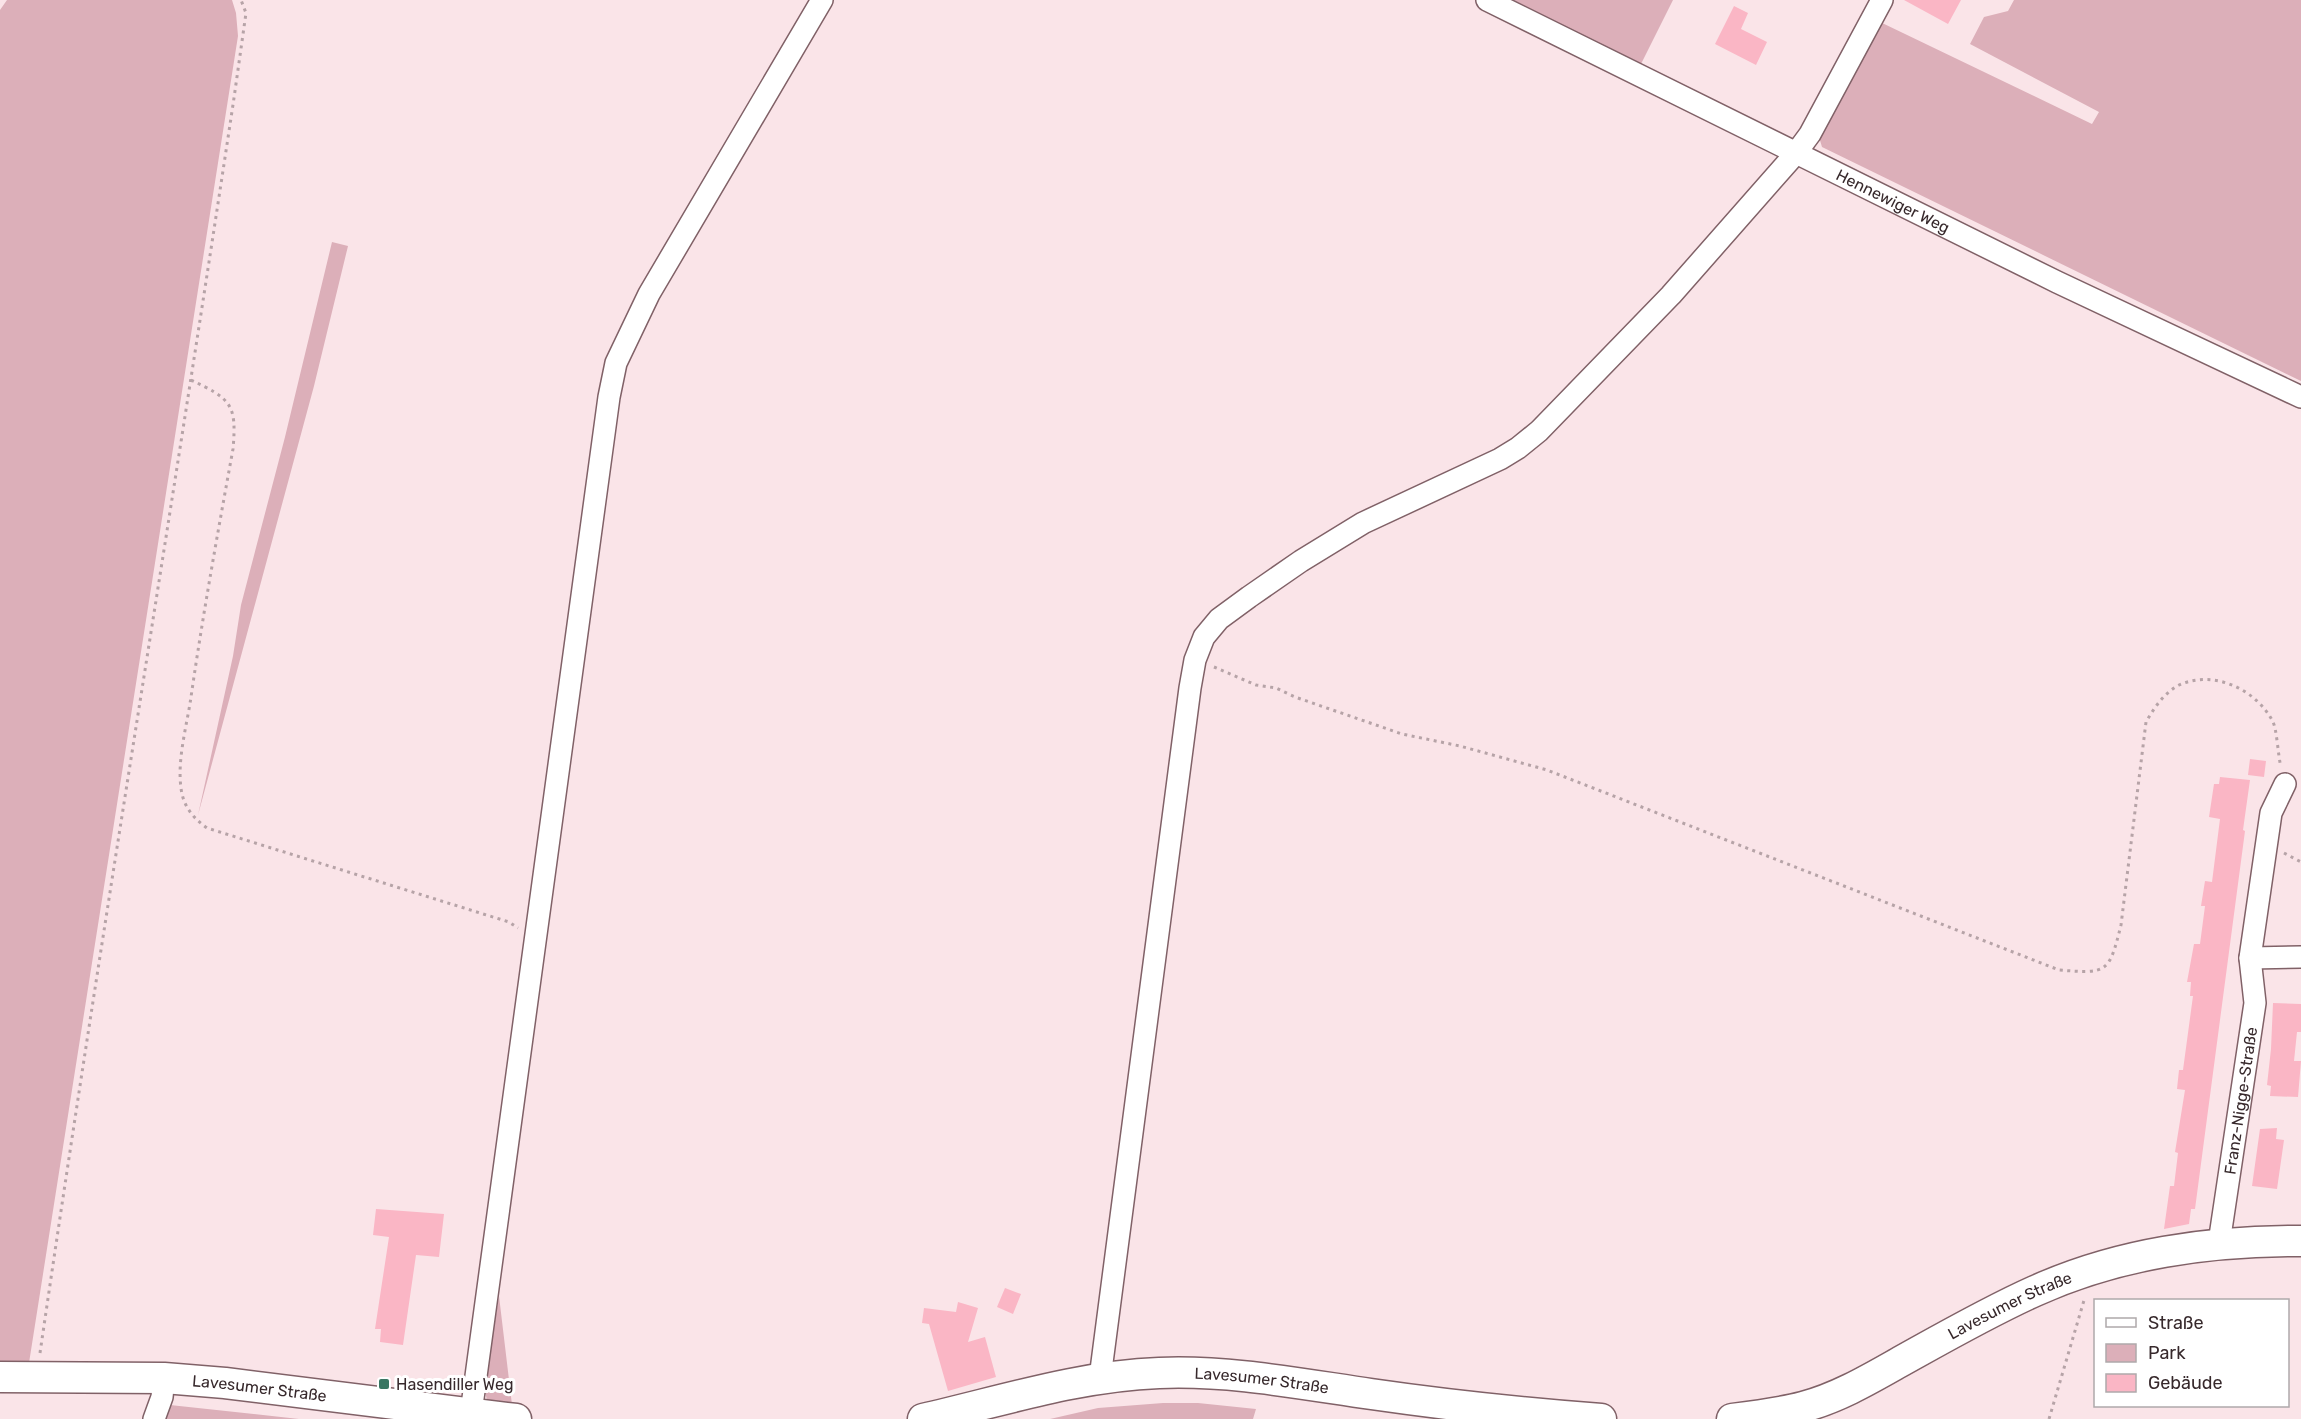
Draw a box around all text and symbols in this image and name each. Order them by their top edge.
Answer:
street label: Hennewiger Weg [1833,165,1953,237]
street label: Franz-Nigge-Straße [2220,1026,2261,1176]
street label: Lavesumer Straße [1945,1268,2074,1343]
legend [2094,1299,2289,1407]
text: Straße [2148,1312,2204,1334]
text: Park [2148,1342,2186,1364]
street label: Lavesumer Straße [1194,1364,1330,1398]
street label: Lavesumer Straße [191,1371,328,1406]
text: Gebäude [2148,1372,2223,1394]
place label: Hasendiller Weg [396,1375,514,1394]
marker: Hasendiller Weg [377,1377,391,1391]

